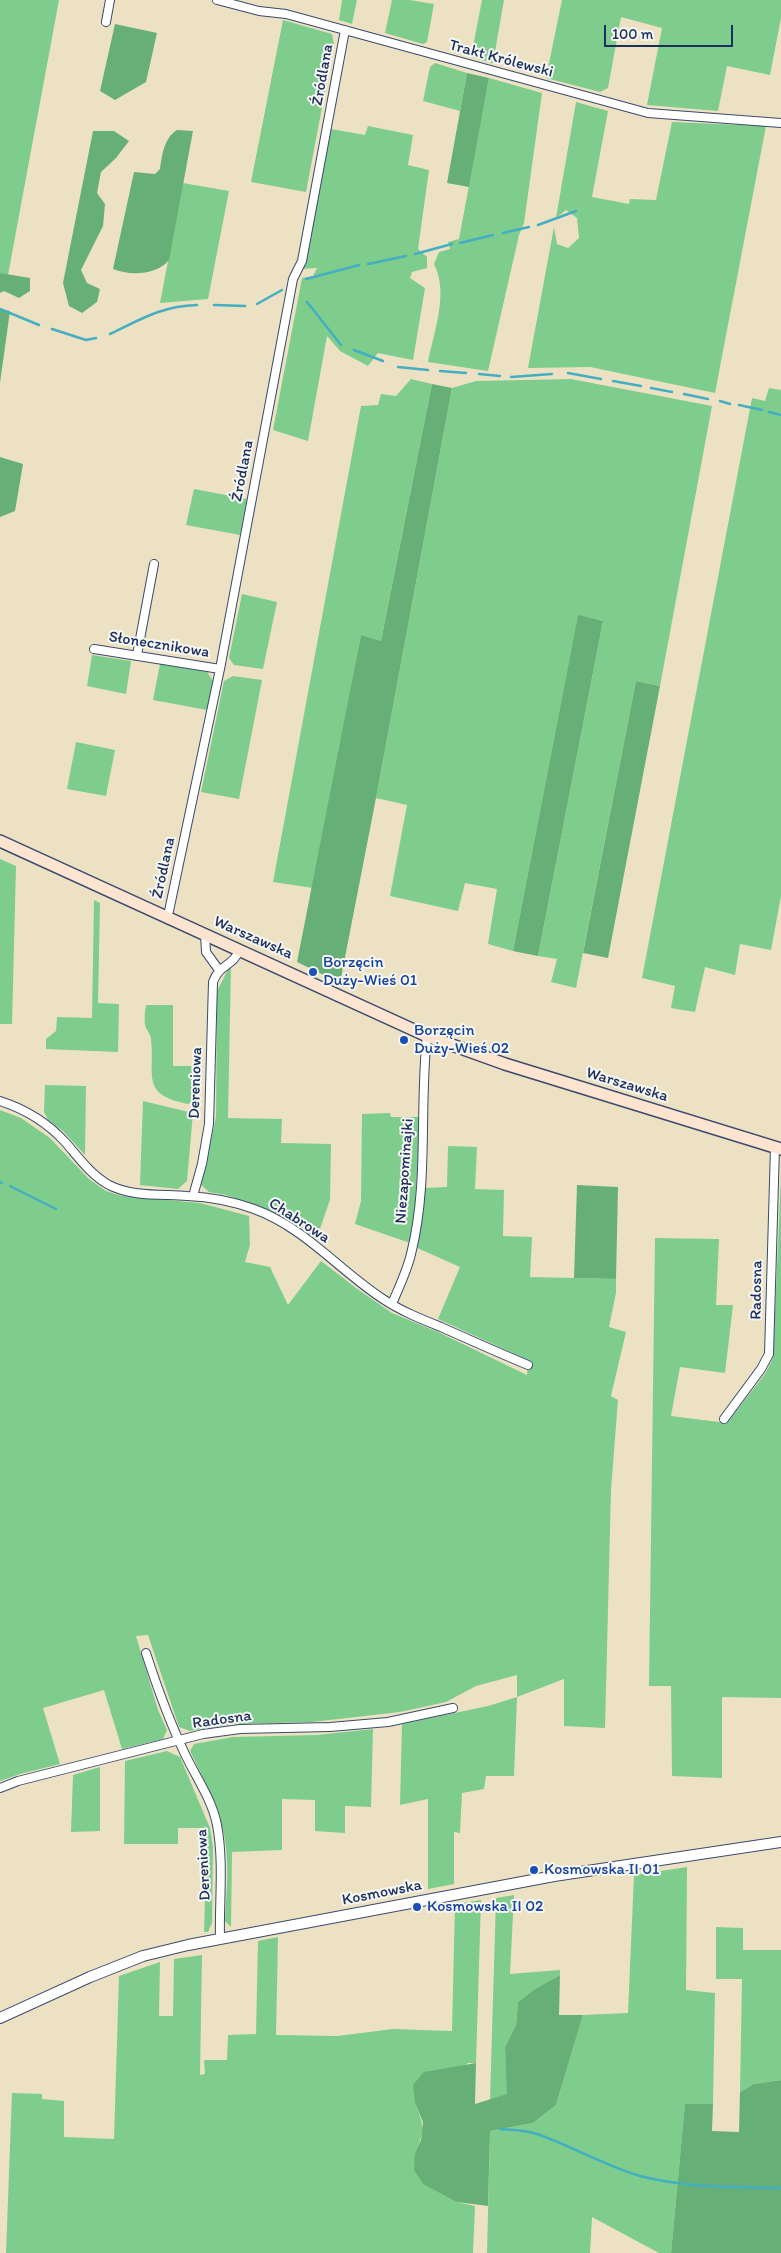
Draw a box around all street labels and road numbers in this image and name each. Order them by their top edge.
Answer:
street label: Trakt Królewski [447,36,555,82]
street label: Źródlana [308,43,338,107]
street label: Źródlana [228,439,258,503]
street label: Słonecznikowa [107,628,211,662]
street label: Źródlana [148,836,180,900]
street label: Warszawska [210,912,296,964]
street label: Dereniowa [185,1047,207,1119]
street label: Warszawska [584,1063,670,1107]
street label: Niezapominajki [392,1118,418,1224]
street label: Chabrowa [265,1194,333,1248]
street label: Radosna [747,1260,767,1320]
street label: Radosna [191,1706,253,1734]
street label: Dereniowa [193,1829,215,1901]
street label: Kosmowska [340,1876,424,1910]

